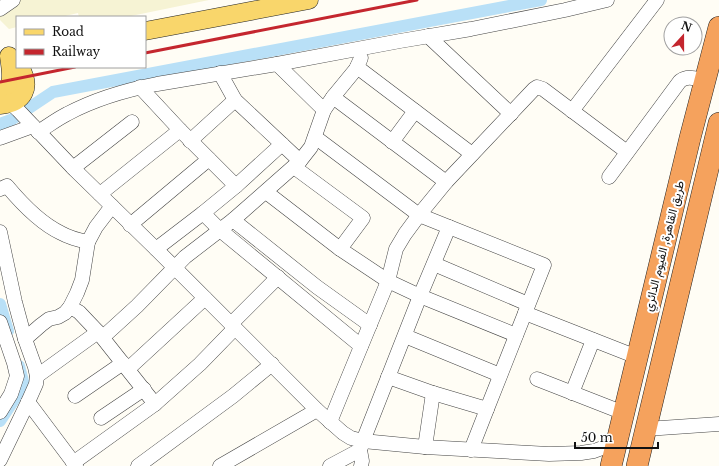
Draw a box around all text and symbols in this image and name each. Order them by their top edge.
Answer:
legend [16,16,146,68]
north arrow [663,16,703,56]
text: N [679,18,695,35]
text: Road [52,24,84,39]
text: Railway [52,44,101,59]
street label: طريق القاهرة, الفيوم الدائري [640,179,690,313]
scale bar [575,424,658,450]
text: 50 m [581,430,613,445]

